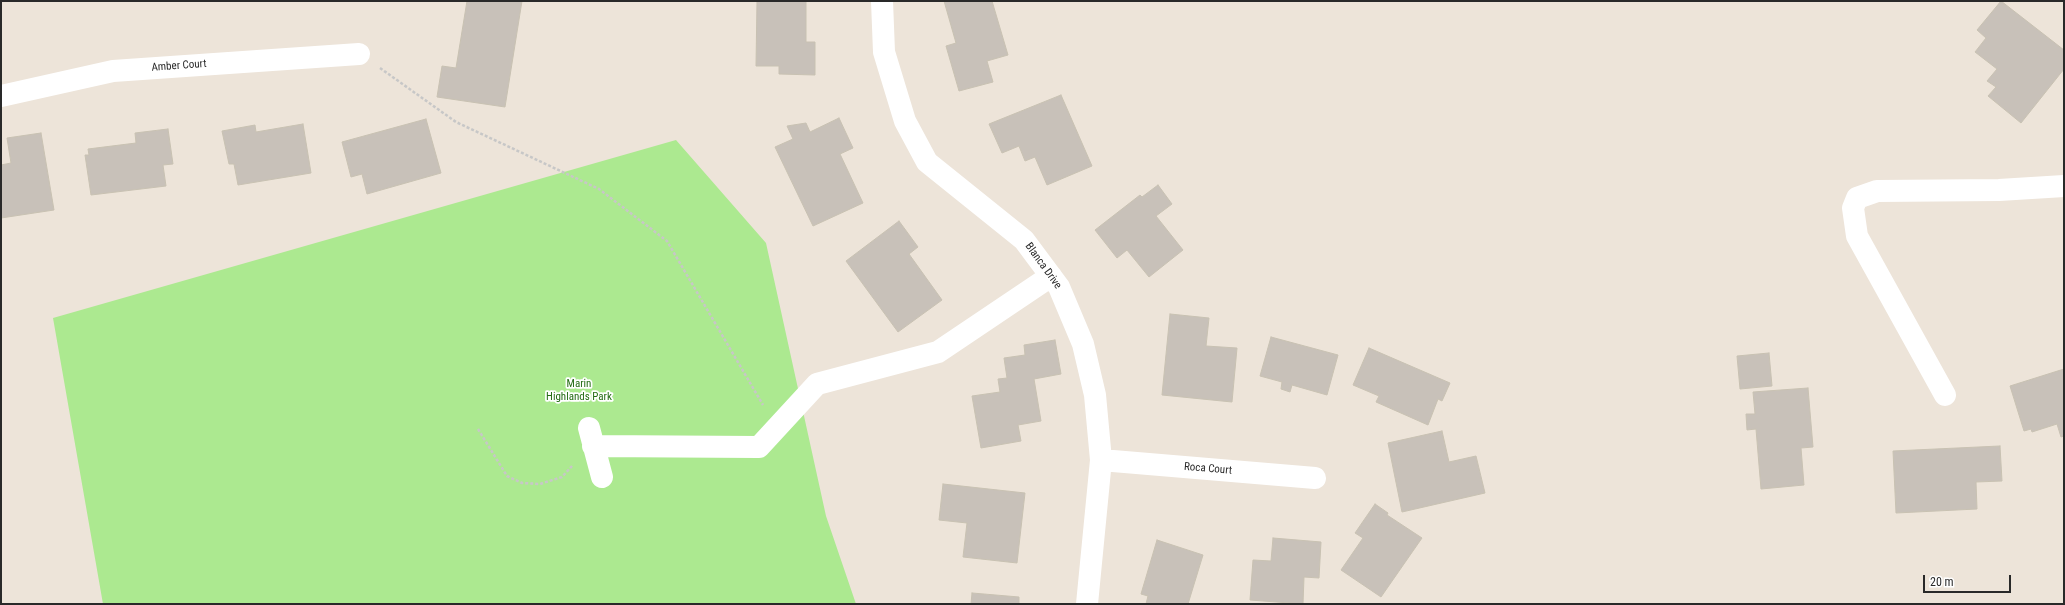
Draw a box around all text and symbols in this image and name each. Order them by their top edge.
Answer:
street label: Amber Court [151,57,207,75]
street label: Blanca Drive [1022,240,1064,292]
park label: Marin Highlands Park [546,377,612,403]
street label: Roca Court [1183,460,1233,478]
scale bar [1925,567,2013,593]
text: 20 m [1930,575,1954,589]

